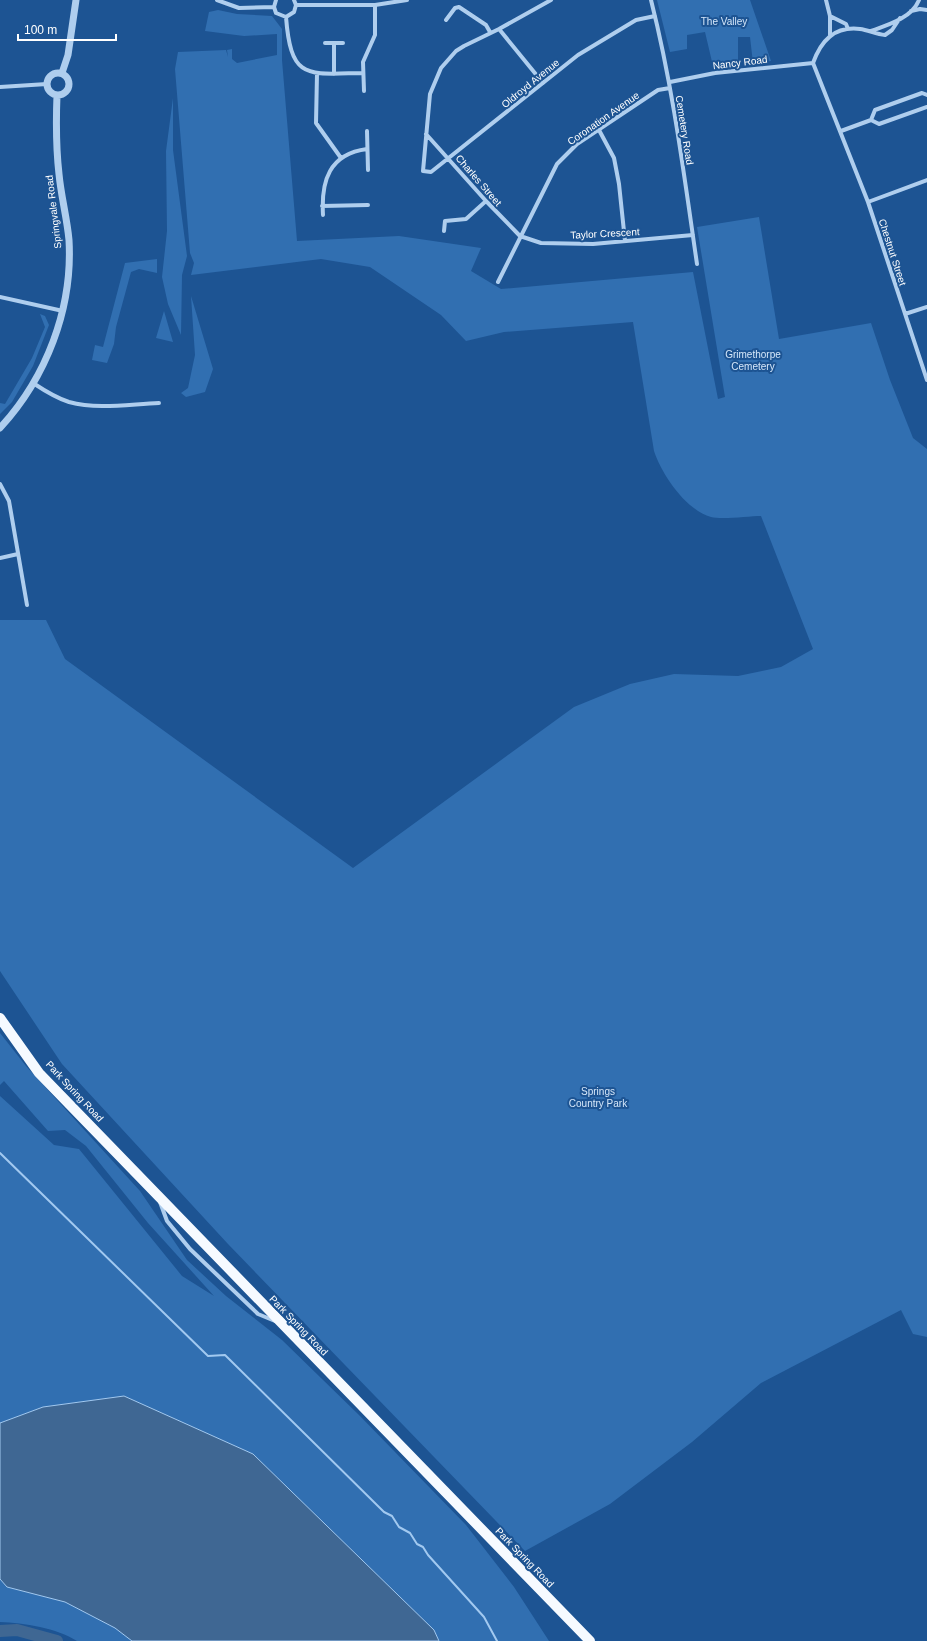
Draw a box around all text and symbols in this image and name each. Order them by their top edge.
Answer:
scale bar [18,16,116,42]
park label: The Valley [701,16,747,27]
text: 100 m [24,23,57,37]
street label: Nancy Road [712,54,768,71]
street label: Oldroyd Avenue [499,57,562,110]
street label: Coronation Avenue [565,89,642,147]
street label: Cemetery Road [674,95,695,166]
street label: Charles Street [454,153,504,208]
street label: Springvale Road [44,175,63,249]
street label: Chestnut Street [877,217,909,287]
street label: Taylor Crescent [570,226,640,241]
park label: Grimethorpe Cemetery [725,349,781,372]
street label: Park Spring Road [44,1059,106,1124]
park label: Springs Country Park [569,1086,628,1109]
street label: Park Spring Road [267,1293,330,1358]
street label: Park Spring Road [493,1525,556,1590]

